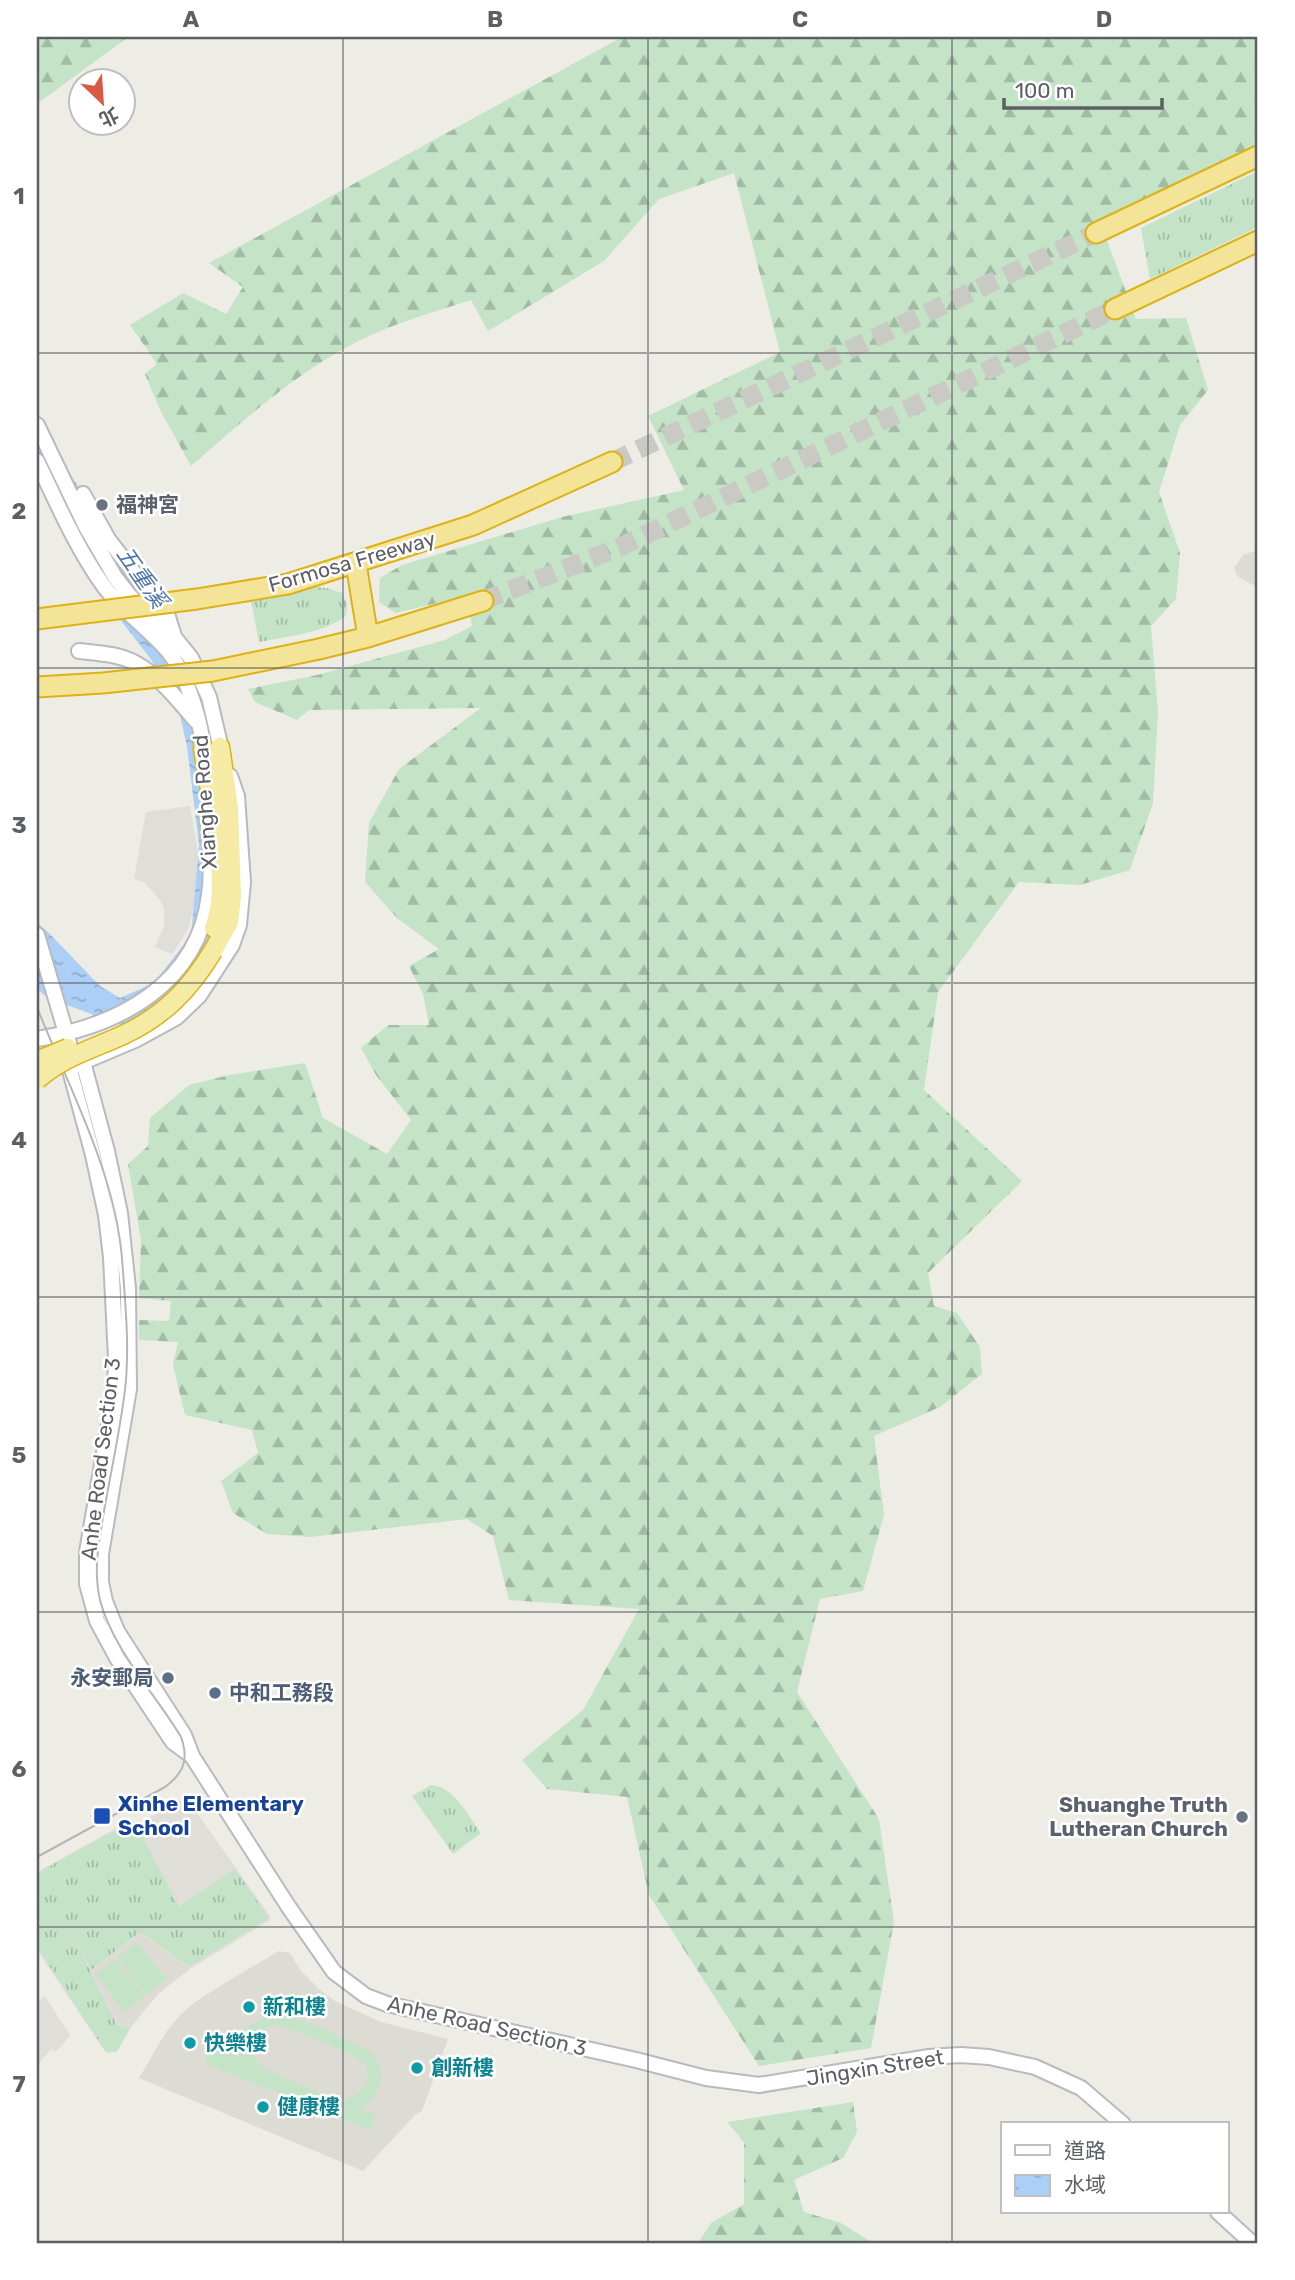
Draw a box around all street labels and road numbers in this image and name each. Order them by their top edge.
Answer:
street label: Formosa Freeway [265,526,439,597]
street label: Xianghe Road [187,734,222,870]
street label: Anhe Road Section 3 [76,1356,125,1562]
street label: Anhe Road Section 3 [385,1990,589,2061]
street label: Jingxin Street [804,2044,945,2091]

